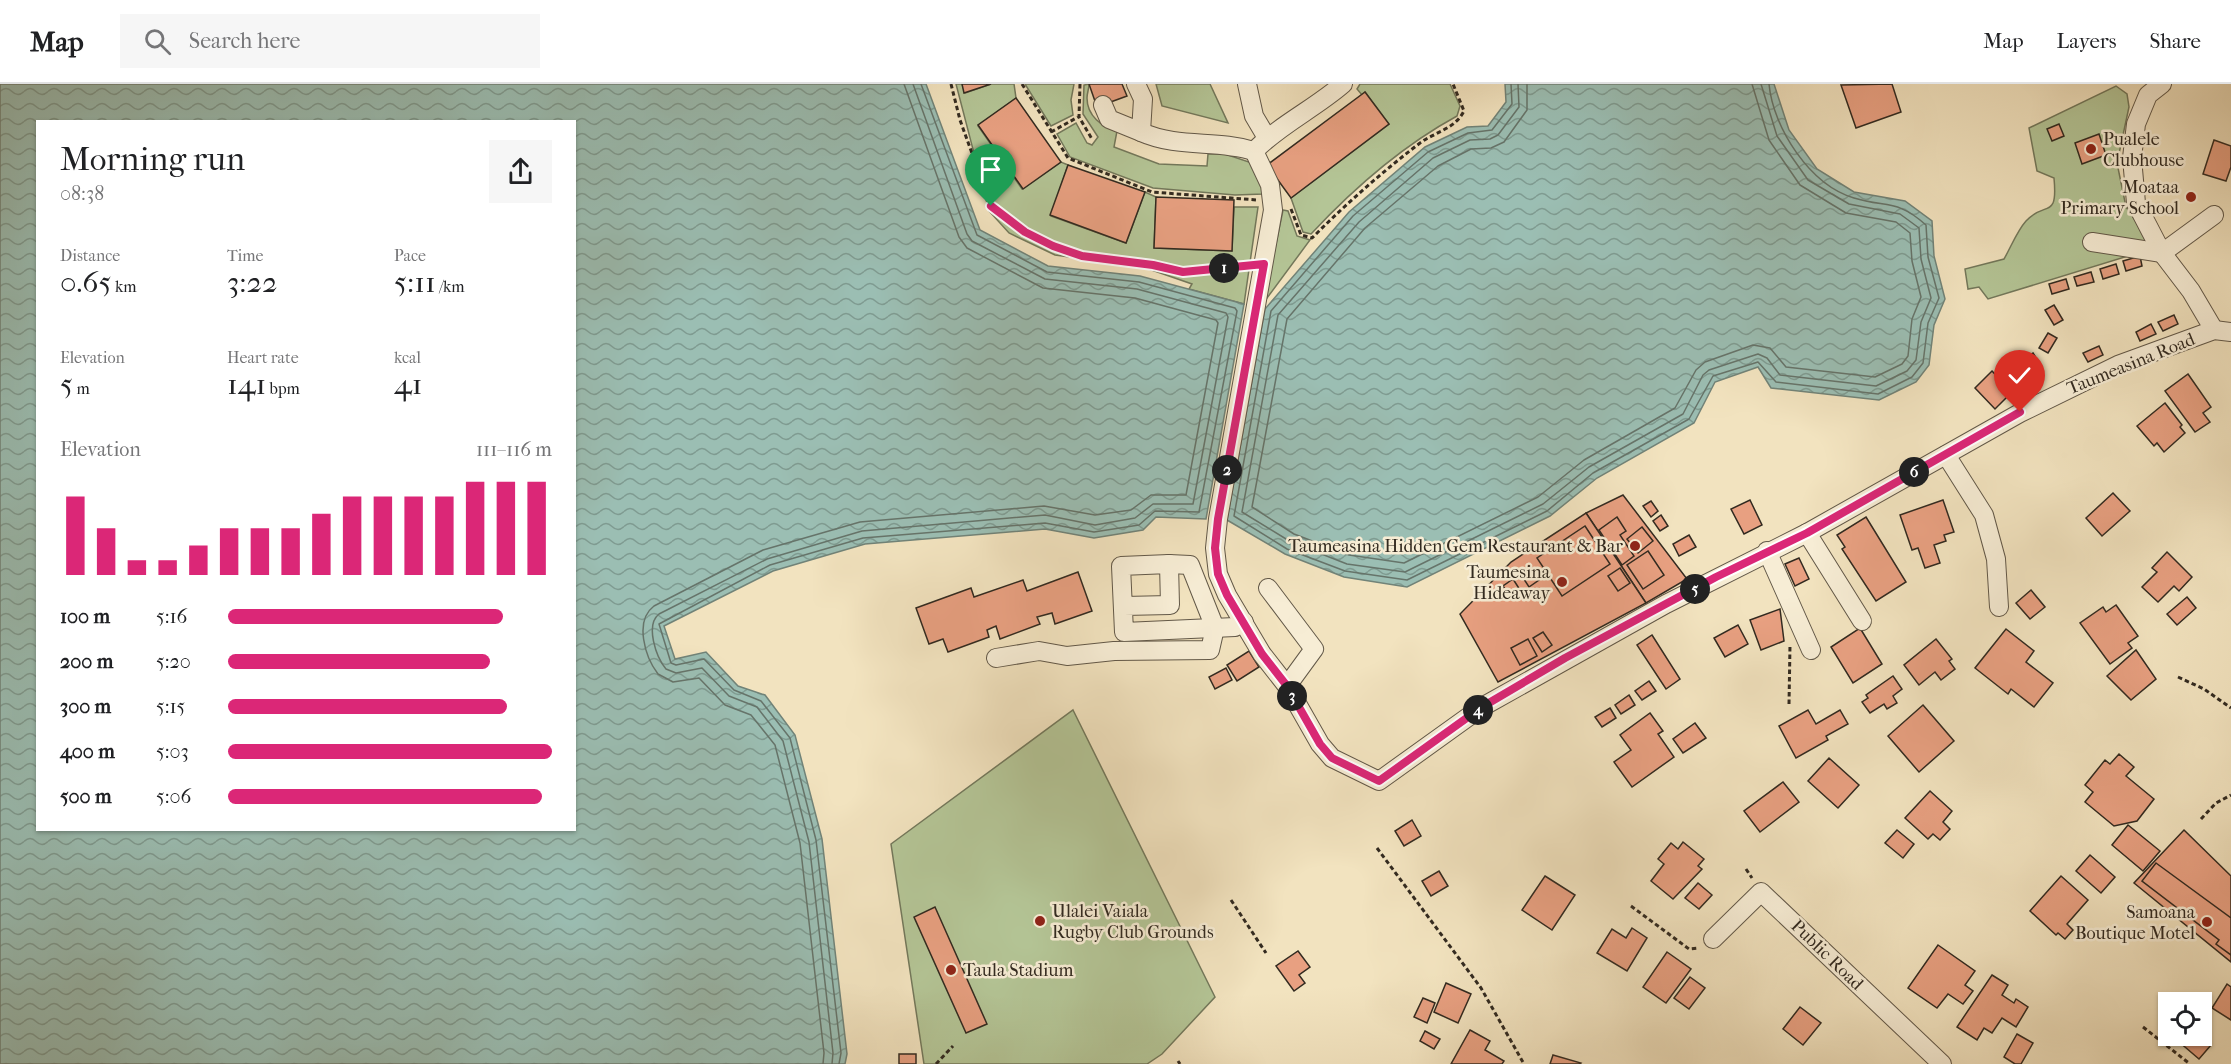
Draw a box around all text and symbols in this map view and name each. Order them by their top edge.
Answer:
search box [120,14,540,68]
text: Map [30,25,84,58]
icon: search [141,25,174,58]
text: Search here [189,28,300,54]
text: Map [1983,29,2024,53]
text: Layers [2057,29,2116,53]
text: Share [2149,29,2201,53]
place label: Pualele Clubhouse [2103,129,2184,171]
text: Morning run [60,140,245,179]
button: share [489,140,552,203]
marker: Pualele Clubhouse [2084,142,2098,156]
pin [965,144,1016,206]
icon: arrive [974,153,1007,186]
place label: Moataa Primary School [2061,177,2180,219]
text: 08:38 [60,182,104,205]
marker: Moataa Primary School [2184,190,2198,204]
text: Distance [60,246,120,265]
text: Time [227,246,263,265]
text: Pace [394,246,426,265]
pin: 1 [1209,253,1239,283]
text: 1 [1221,258,1227,277]
text: 0.65 [60,265,112,300]
text: 3:22 [227,265,277,300]
text: 5:11 [394,265,436,300]
text: km [112,277,137,296]
text: /km [436,277,465,296]
street label: Taumeasina Road [2064,329,2198,399]
text: Elevation [60,348,125,367]
text: Heart rate [227,348,299,367]
text: kcal [394,348,421,367]
pin [1994,350,2045,412]
icon: check [2003,359,2036,392]
text: 5 [60,367,73,402]
text: 141 [227,367,266,402]
text: 41 [394,367,422,402]
text: m [73,379,90,398]
text: bpm [266,379,300,398]
text: Elevation [60,438,141,461]
text: 111–116 m [476,438,552,461]
pin: 2 [1212,455,1242,485]
pin: 6 [1899,457,1929,487]
text: 2 [1223,460,1231,479]
text: 6 [1910,462,1918,481]
place label: Taumeasina Hidden Gem Restaurant & Bar [1288,536,1623,557]
marker: Taumeasina Hidden Gem Restaurant & Bar [1628,539,1642,553]
place label: Taumesina Hideaway [1466,562,1551,604]
pin: 5 [1680,574,1710,604]
marker: Taumesina Hideaway [1555,575,1569,589]
text: 5 [1692,579,1698,598]
text: 100 m [60,605,110,628]
text: 5:16 [156,605,187,628]
text: 200 m [60,650,113,673]
text: 5:20 [156,650,191,673]
pin: 3 [1277,681,1307,711]
text: 3 [1289,686,1295,705]
text: 300 m [60,695,111,718]
text: 5:15 [156,695,185,718]
pin: 4 [1463,695,1493,725]
text: 4 [1473,700,1483,719]
text: 400 m [60,740,115,763]
text: 5:03 [156,740,189,763]
text: 500 m [60,785,112,808]
text: 5:06 [156,785,191,808]
place label: Ulalei Vaiala Rugby Club Grounds [1052,901,1214,943]
place label: Samoana Boutique Motel [2075,902,2196,944]
marker: Ulalei Vaiala Rugby Club Grounds [1033,914,1047,928]
street label: Public Road [1787,915,1868,995]
marker: Samoana Boutique Motel [2200,915,2214,929]
place label: Taula Stadium [963,960,1073,981]
marker: Taula Stadium [944,963,958,977]
map controls [2158,992,2212,1046]
button: locate [2158,992,2212,1046]

